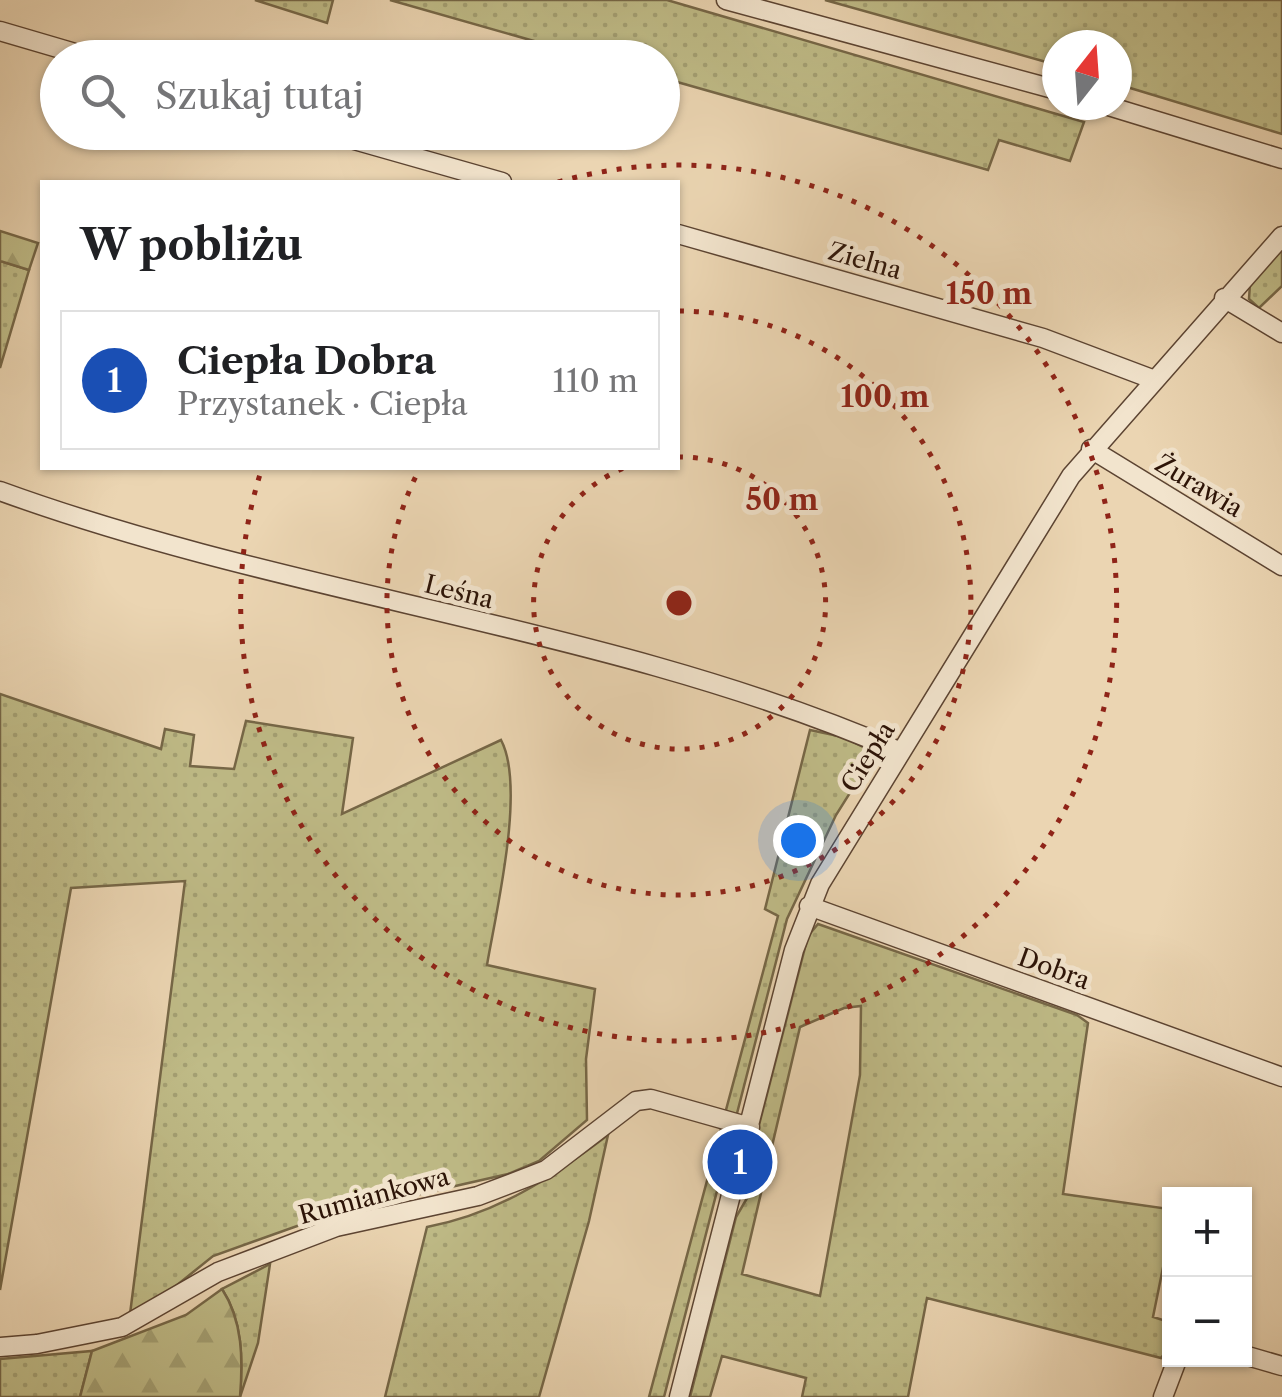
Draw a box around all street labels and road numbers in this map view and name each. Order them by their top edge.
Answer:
street label: Zielna [825,236,906,286]
street label: Żurawia [1150,448,1249,525]
street label: Leśna [421,568,498,616]
street label: Ciepła [834,715,902,798]
street label: Dobra [1014,942,1095,997]
street label: Rumiankowa [295,1161,453,1231]

